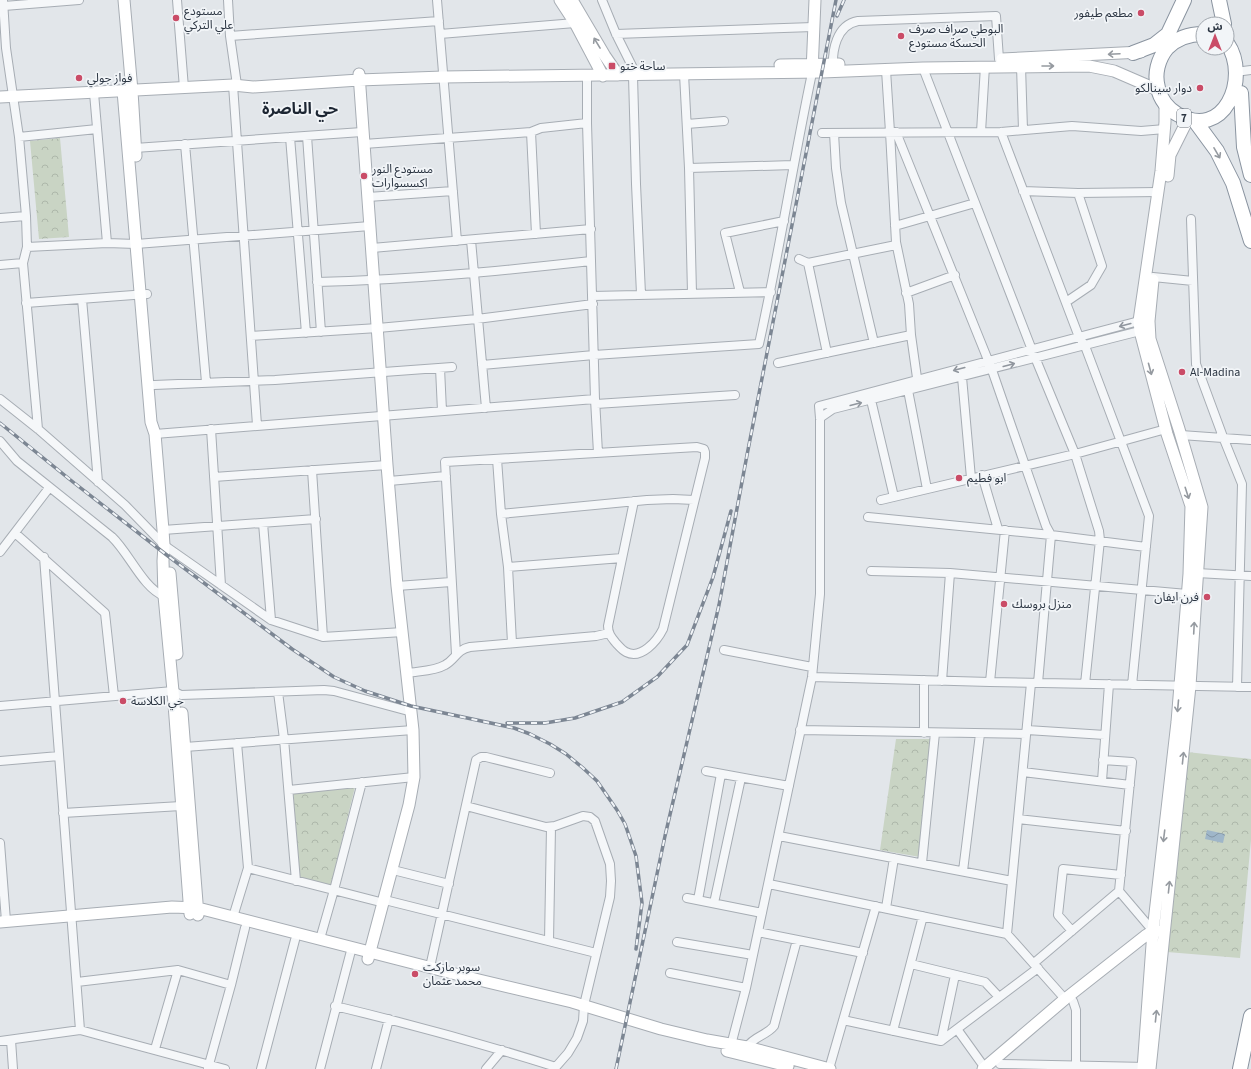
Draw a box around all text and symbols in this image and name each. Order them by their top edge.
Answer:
place label: مستودع علي التركي [184,3,233,35]
place label: مطعم طيفور [1073,5,1133,22]
marker: مطعم طيفور [1136,8,1146,18]
marker: مستودع علي التركي [171,13,181,23]
north arrow [1195,16,1235,56]
text: ش [1207,19,1223,34]
place label: البوطي صراف صرف الحسكة مستودع [909,21,1004,52]
marker: البوطي صراف صرف الحسكة مستودع [896,31,906,41]
one-way arrow [592,37,600,49]
one-way arrow [1108,50,1121,57]
place label: ساحة ختو [620,58,665,75]
marker: ساحة ختو [607,61,617,71]
one-way arrow [1041,62,1054,70]
place label: فواز جولي [87,70,132,88]
marker: فواز جولي [74,73,84,83]
place label: دوار سينالكو [1135,80,1192,97]
marker: دوار سينالكو [1195,83,1205,93]
district label: حي الناصرة [262,98,338,122]
road number: 7 [1177,109,1191,127]
one-way arrow [1214,147,1222,159]
place label: مستودع النور اكسسوارات [371,161,433,192]
marker: مستودع النور اكسسوارات [359,171,369,181]
one-way arrow [1119,321,1132,329]
one-way arrow [1003,361,1016,368]
one-way arrow [1147,362,1154,375]
place label: Al-Madina [1190,364,1240,381]
one-way arrow [953,366,966,373]
marker: Al-Madina [1177,367,1187,377]
one-way arrow [849,399,862,407]
place label: ابو فطيم [967,470,1006,487]
marker: ابو فطيم [954,473,964,483]
one-way arrow [1183,487,1191,499]
place label: فرن ايفان [1154,589,1199,606]
marker: فرن ايفان [1202,592,1212,602]
place label: منزل بروسك [1012,596,1072,613]
marker: منزل بروسك [999,599,1009,609]
one-way arrow [1190,622,1197,635]
place label: حي الكلاسة [131,693,184,711]
marker: حي الكلاسة [118,696,128,706]
one-way arrow [1175,699,1182,712]
one-way arrow [1179,752,1186,765]
one-way arrow [1160,829,1168,842]
one-way arrow [1165,881,1173,894]
place label: سوبر ماركت محمد عثمان [423,959,482,990]
marker: سوبر ماركت محمد عثمان [410,969,420,979]
one-way arrow [1152,1010,1160,1023]

